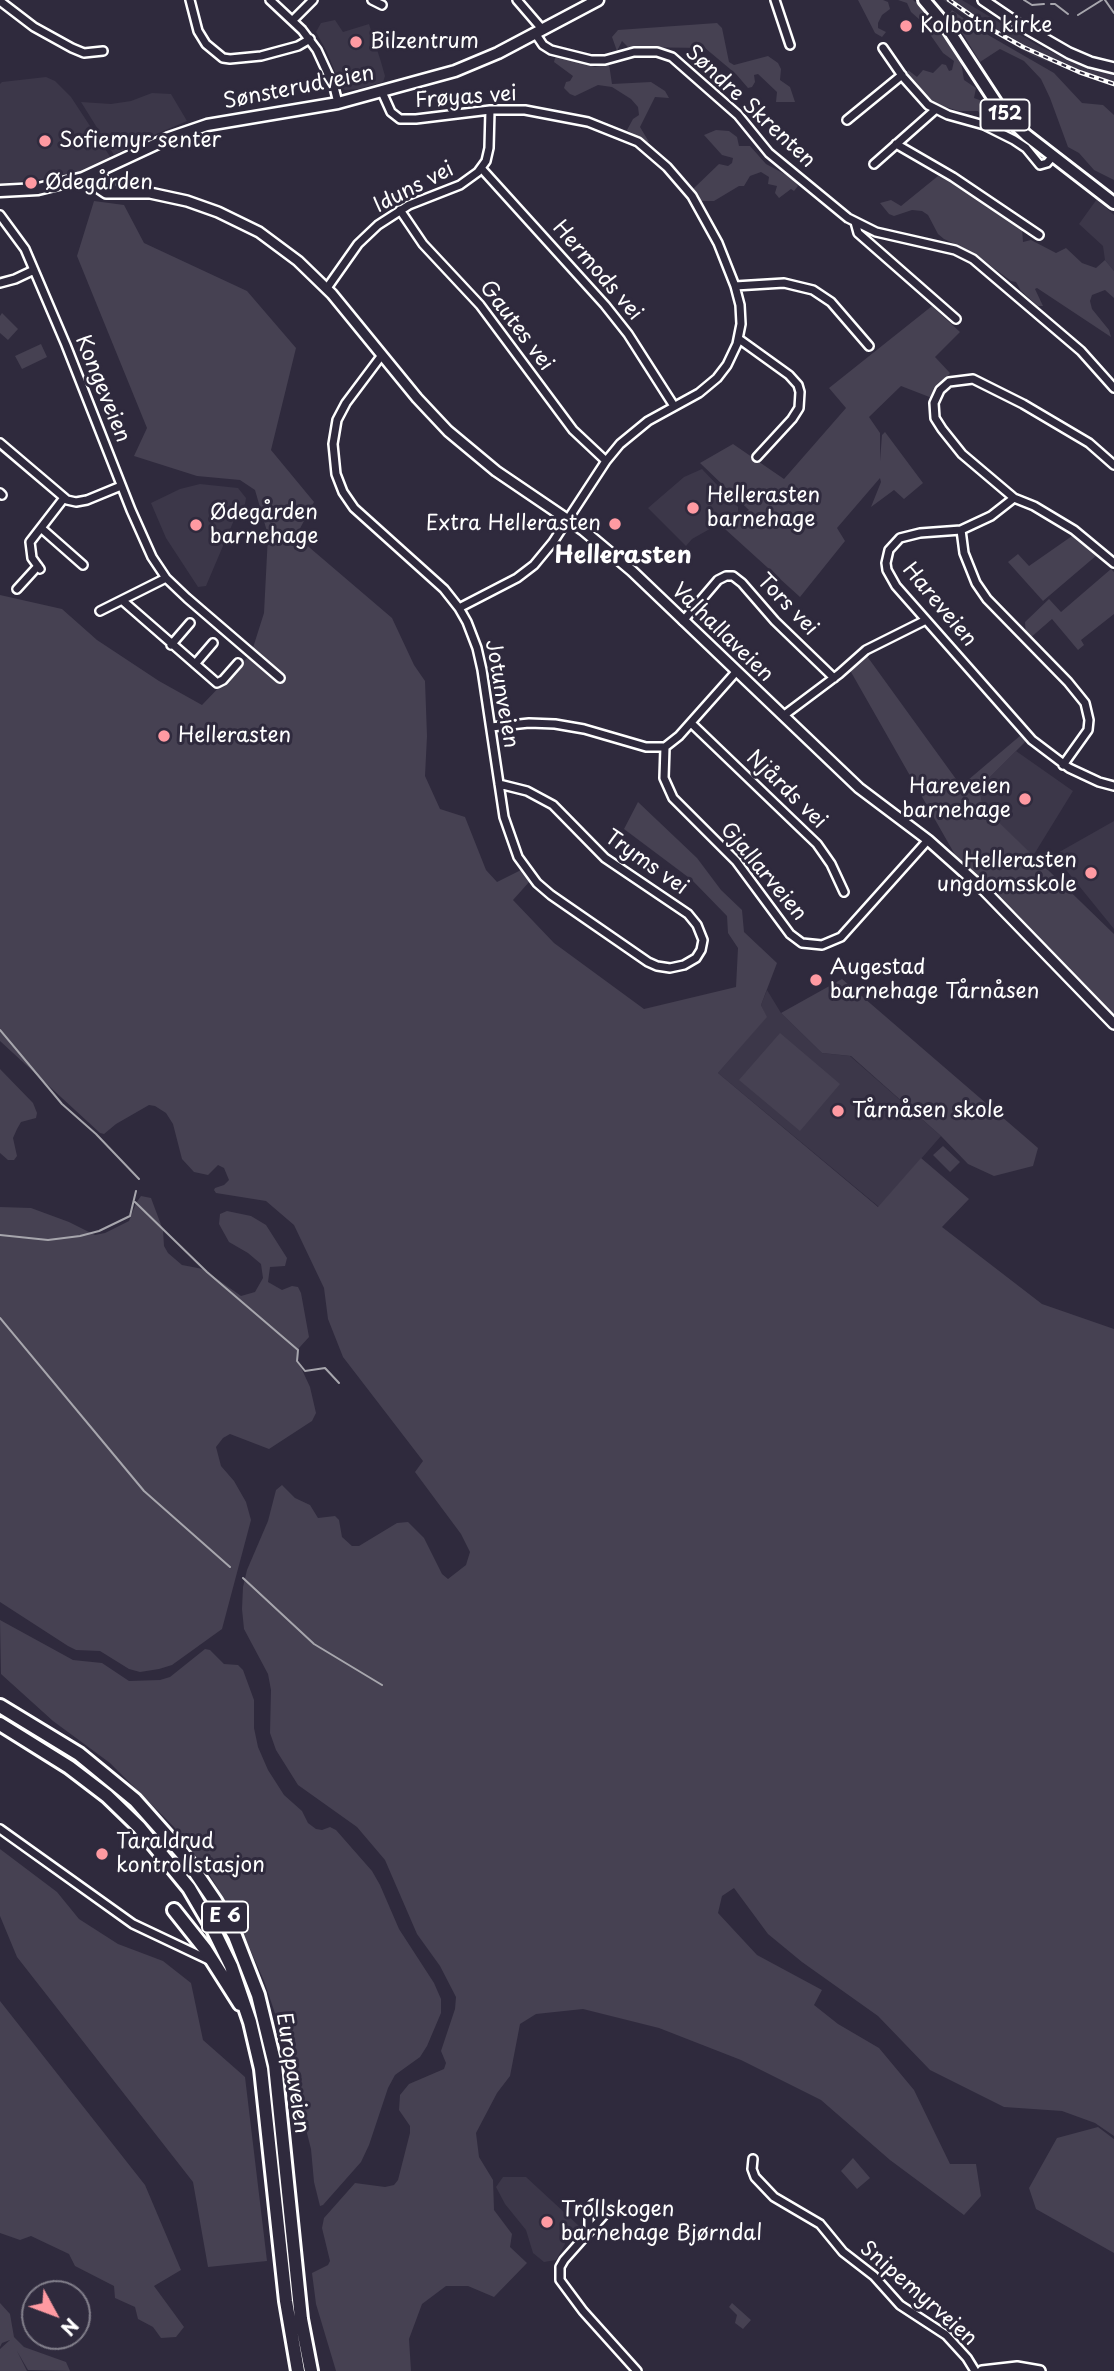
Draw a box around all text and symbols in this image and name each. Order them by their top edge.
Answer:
place label: Kolbotn kirke [920,13,1052,39]
marker: Kolbotn kirke [898,18,914,34]
place label: Bilzentrum [370,29,479,55]
marker: Bilzentrum [348,34,364,50]
street label: Søndre Skrenten [680,40,820,174]
street label: Sønsterudveien [221,61,377,115]
street label: Frøyas vei [414,82,518,114]
road number: 152 [981,99,1030,130]
place label: Sofiemyr senter [59,128,221,154]
marker: Sofiemyr senter [37,133,53,149]
street label: Iduns vei [370,157,458,219]
place label: Ødegården [45,170,153,196]
marker: Ødegården [23,175,39,191]
street label: Hermods vei [547,216,647,326]
street label: Gautes vei [474,276,558,376]
street label: Kongeveien [69,332,135,446]
place label: Hellerasten barnehage [707,483,820,533]
place label: Ødegården barnehage [210,500,318,550]
marker: Hellerasten barnehage [685,500,701,516]
place label: Extra Hellerasten [426,511,601,537]
marker: Extra Hellerasten [607,516,623,532]
marker: Ødegården barnehage [188,517,204,533]
district label: Hellerasten [554,542,692,570]
street label: Hareveien [897,558,981,652]
street label: Tors vei [751,569,823,641]
street label: Valhallaveien [666,578,778,688]
street label: Jotunveien [479,638,523,750]
place label: Hellerasten [178,723,291,749]
marker: Hellerasten [156,728,172,744]
street label: Njårds vei [741,746,831,834]
place label: Hareveien barnehage [903,774,1011,824]
marker: Hareveien barnehage [1017,791,1033,807]
street label: Gjallarveien [715,818,811,926]
street label: Tryms vei [600,825,692,901]
place label: Hellerasten ungdomsskole [937,848,1077,898]
marker: Hellerasten ungdomsskole [1083,865,1099,881]
place label: Augestad barnehage Tårnåsen [830,955,1039,1005]
marker: Augestad barnehage Tårnåsen [808,972,824,988]
place label: Tårnåsen skole [852,1098,1004,1124]
marker: Tårnåsen skole [830,1103,846,1119]
place label: Taraldrud kontrollstasjon [116,1829,265,1879]
marker: Taraldrud kontrollstasjon [94,1846,110,1862]
road number: E 6 [202,1901,248,1932]
street label: Europaveien [270,2011,314,2135]
place label: Trollskogen barnehage Bjørndal [561,2197,762,2247]
marker: Trollskogen barnehage Bjørndal [539,2214,555,2230]
street label: Snipemyrveien [854,2236,982,2352]
north arrow [21,2280,91,2350]
text: N [55,2313,86,2342]

